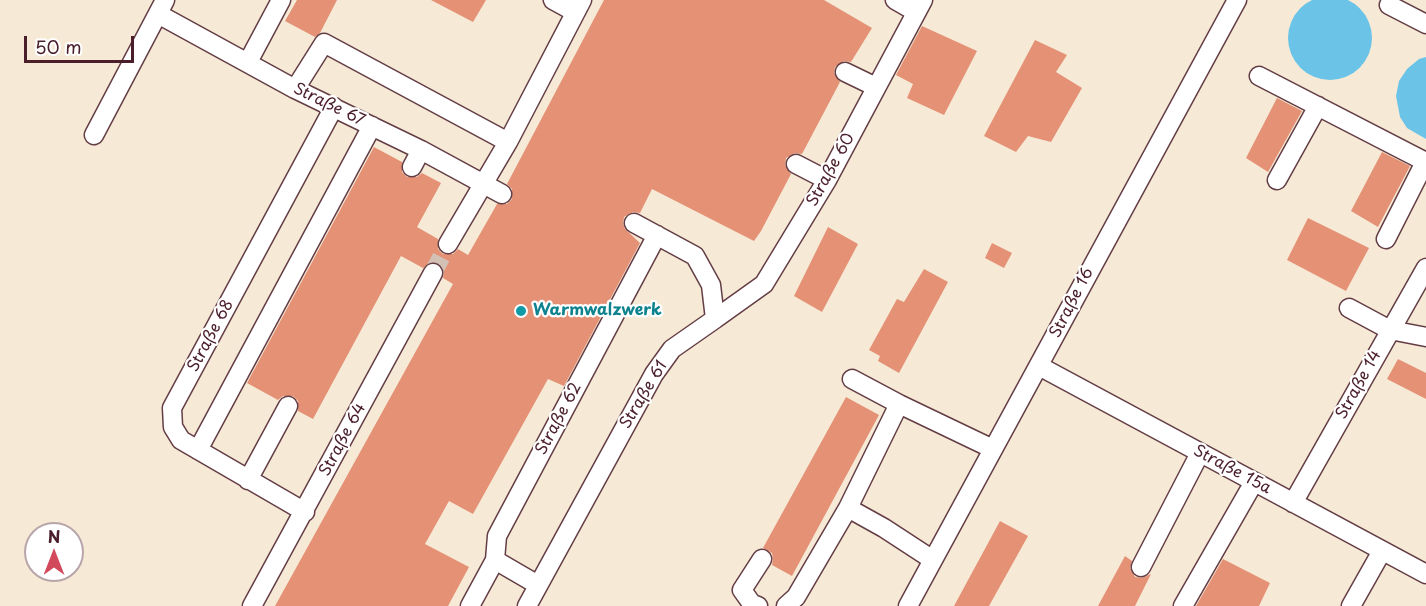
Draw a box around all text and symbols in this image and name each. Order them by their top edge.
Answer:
scale bar [27,24,136,62]
text: 50 m [35,33,82,60]
street label: Straße 67 [290,79,368,131]
street label: Straße 60 [803,130,859,210]
street label: Straße 16 [1046,265,1098,341]
street label: Straße 68 [184,297,238,375]
place label: Warmwalzwerk [533,301,662,321]
marker: Warmwalzwerk [514,304,528,318]
street label: Straße 14 [1332,347,1386,423]
street label: Straße 61 [616,357,672,433]
street label: Straße 62 [532,380,586,458]
street label: Straße 64 [316,400,370,480]
street label: Straße 15a [1190,441,1274,499]
north arrow [24,522,84,582]
text: N [48,524,60,548]

